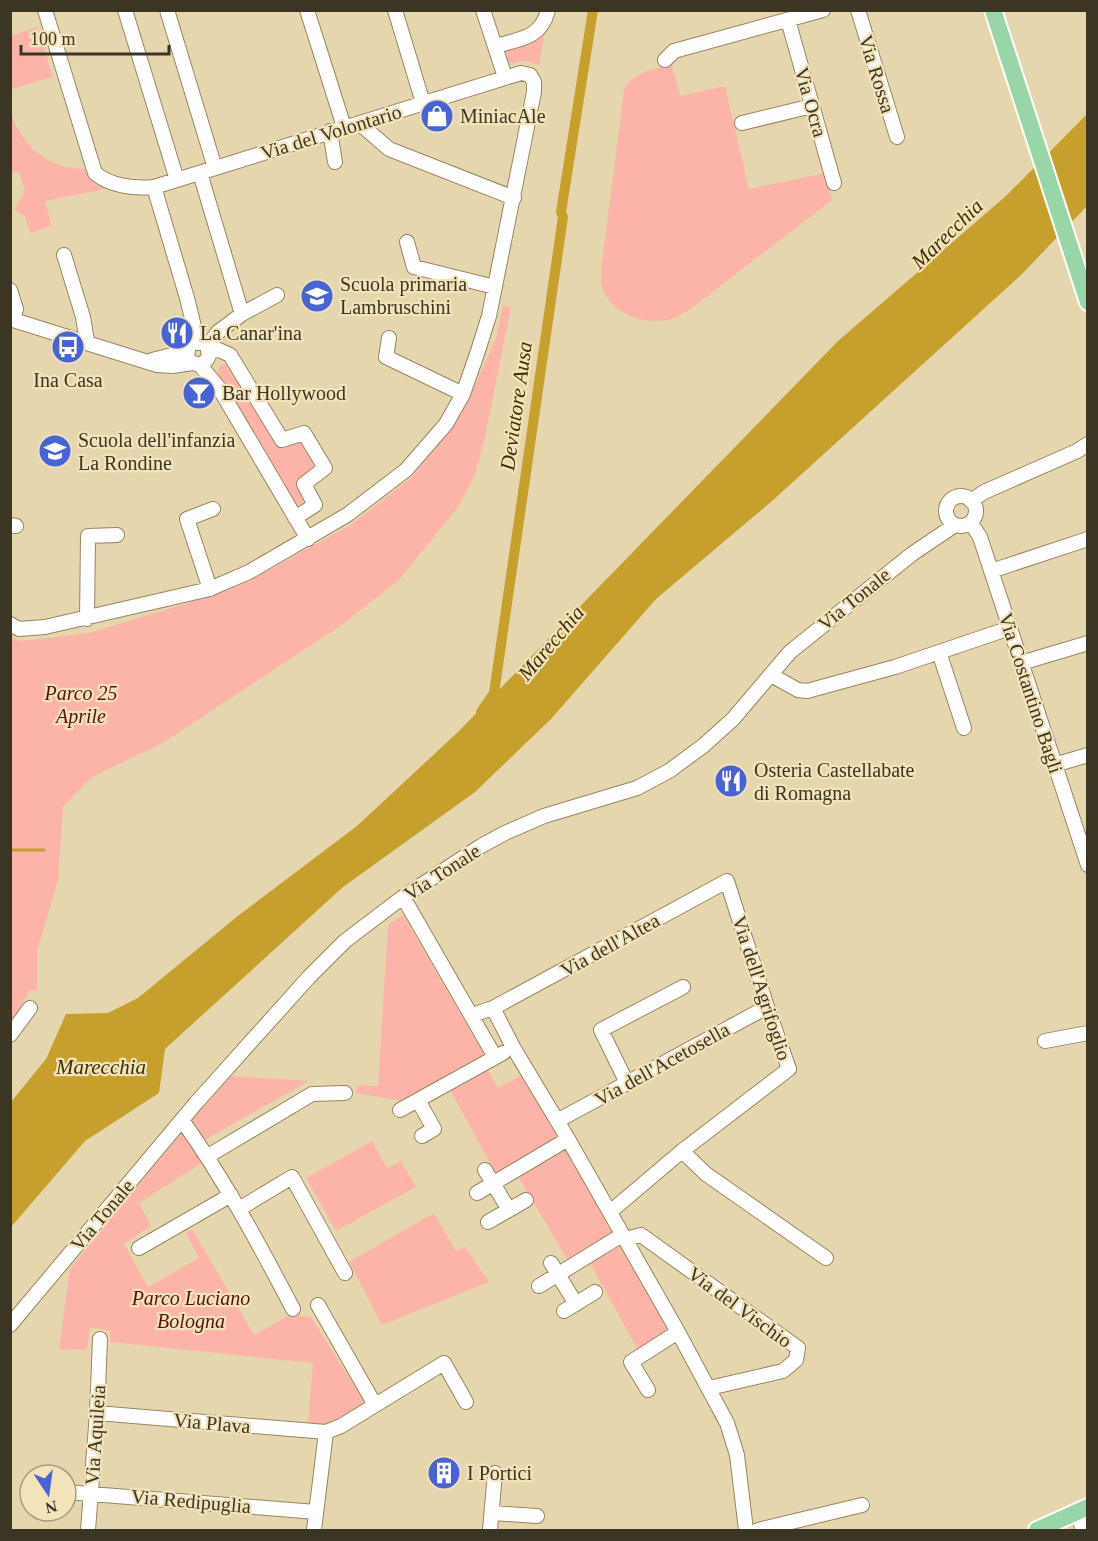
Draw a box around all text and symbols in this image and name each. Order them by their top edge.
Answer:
scale bar [21,18,170,56]
text: 100 m [30,29,76,49]
street label: Via Rossa [855,32,899,116]
street label: Via Ocra [791,65,831,140]
shop icon: MiniacAle [419,98,455,134]
street label: Via del Volontario [258,100,404,164]
place label: MiniacAle [460,105,546,127]
water label: Marecchia [906,194,988,275]
place label: Scuola primaria Lambruschini [340,273,467,318]
school or university icon: Scuola primaria Lambruschini [299,278,335,314]
restaurant icon: La Canar'ina [159,315,195,351]
place label: La Canar'ina [200,322,302,344]
bus stop icon: Ina Casa [50,329,86,365]
water label: Deviatore Ausa [495,340,537,473]
place label: Ina Casa [33,369,103,391]
bar icon: Bar Hollywood [181,375,217,411]
place label: Bar Hollywood [222,382,346,405]
place label: Scuola dell'infanzia La Rondine [78,429,236,474]
school or university icon: Scuola dell'infanzia La Rondine [37,433,73,469]
street label: Via Tonale [813,563,895,635]
water label: Marecchia [512,601,589,686]
street label: Via Costantino Bagli [994,610,1068,777]
park label: Parco 25 Aprile [43,682,118,728]
place label: Osteria Castellabate di Romagna [754,759,915,805]
restaurant icon: Osteria Castellabate di Romagna [713,763,749,799]
street label: Via Tonale [400,839,484,905]
street label: Via dell'Altea [557,909,663,981]
street label: Via dell'Agrifoglio [727,913,796,1063]
street label: Via dell'Acetosella [591,1018,733,1110]
water label: Marecchia [55,1055,146,1079]
street label: Via Tonale [66,1175,138,1255]
street label: Via del Vischio [684,1262,796,1352]
park label: Parco Luciano Bologna [131,1287,250,1333]
street label: Via Aquileia [81,1384,110,1486]
street label: Via Plava [173,1409,251,1437]
building icon: I Portici [426,1455,462,1491]
place label: I Portici [467,1462,532,1484]
north arrow [18,1463,78,1523]
street label: Via Redipuglia [130,1485,252,1518]
text: N [43,1498,59,1517]

